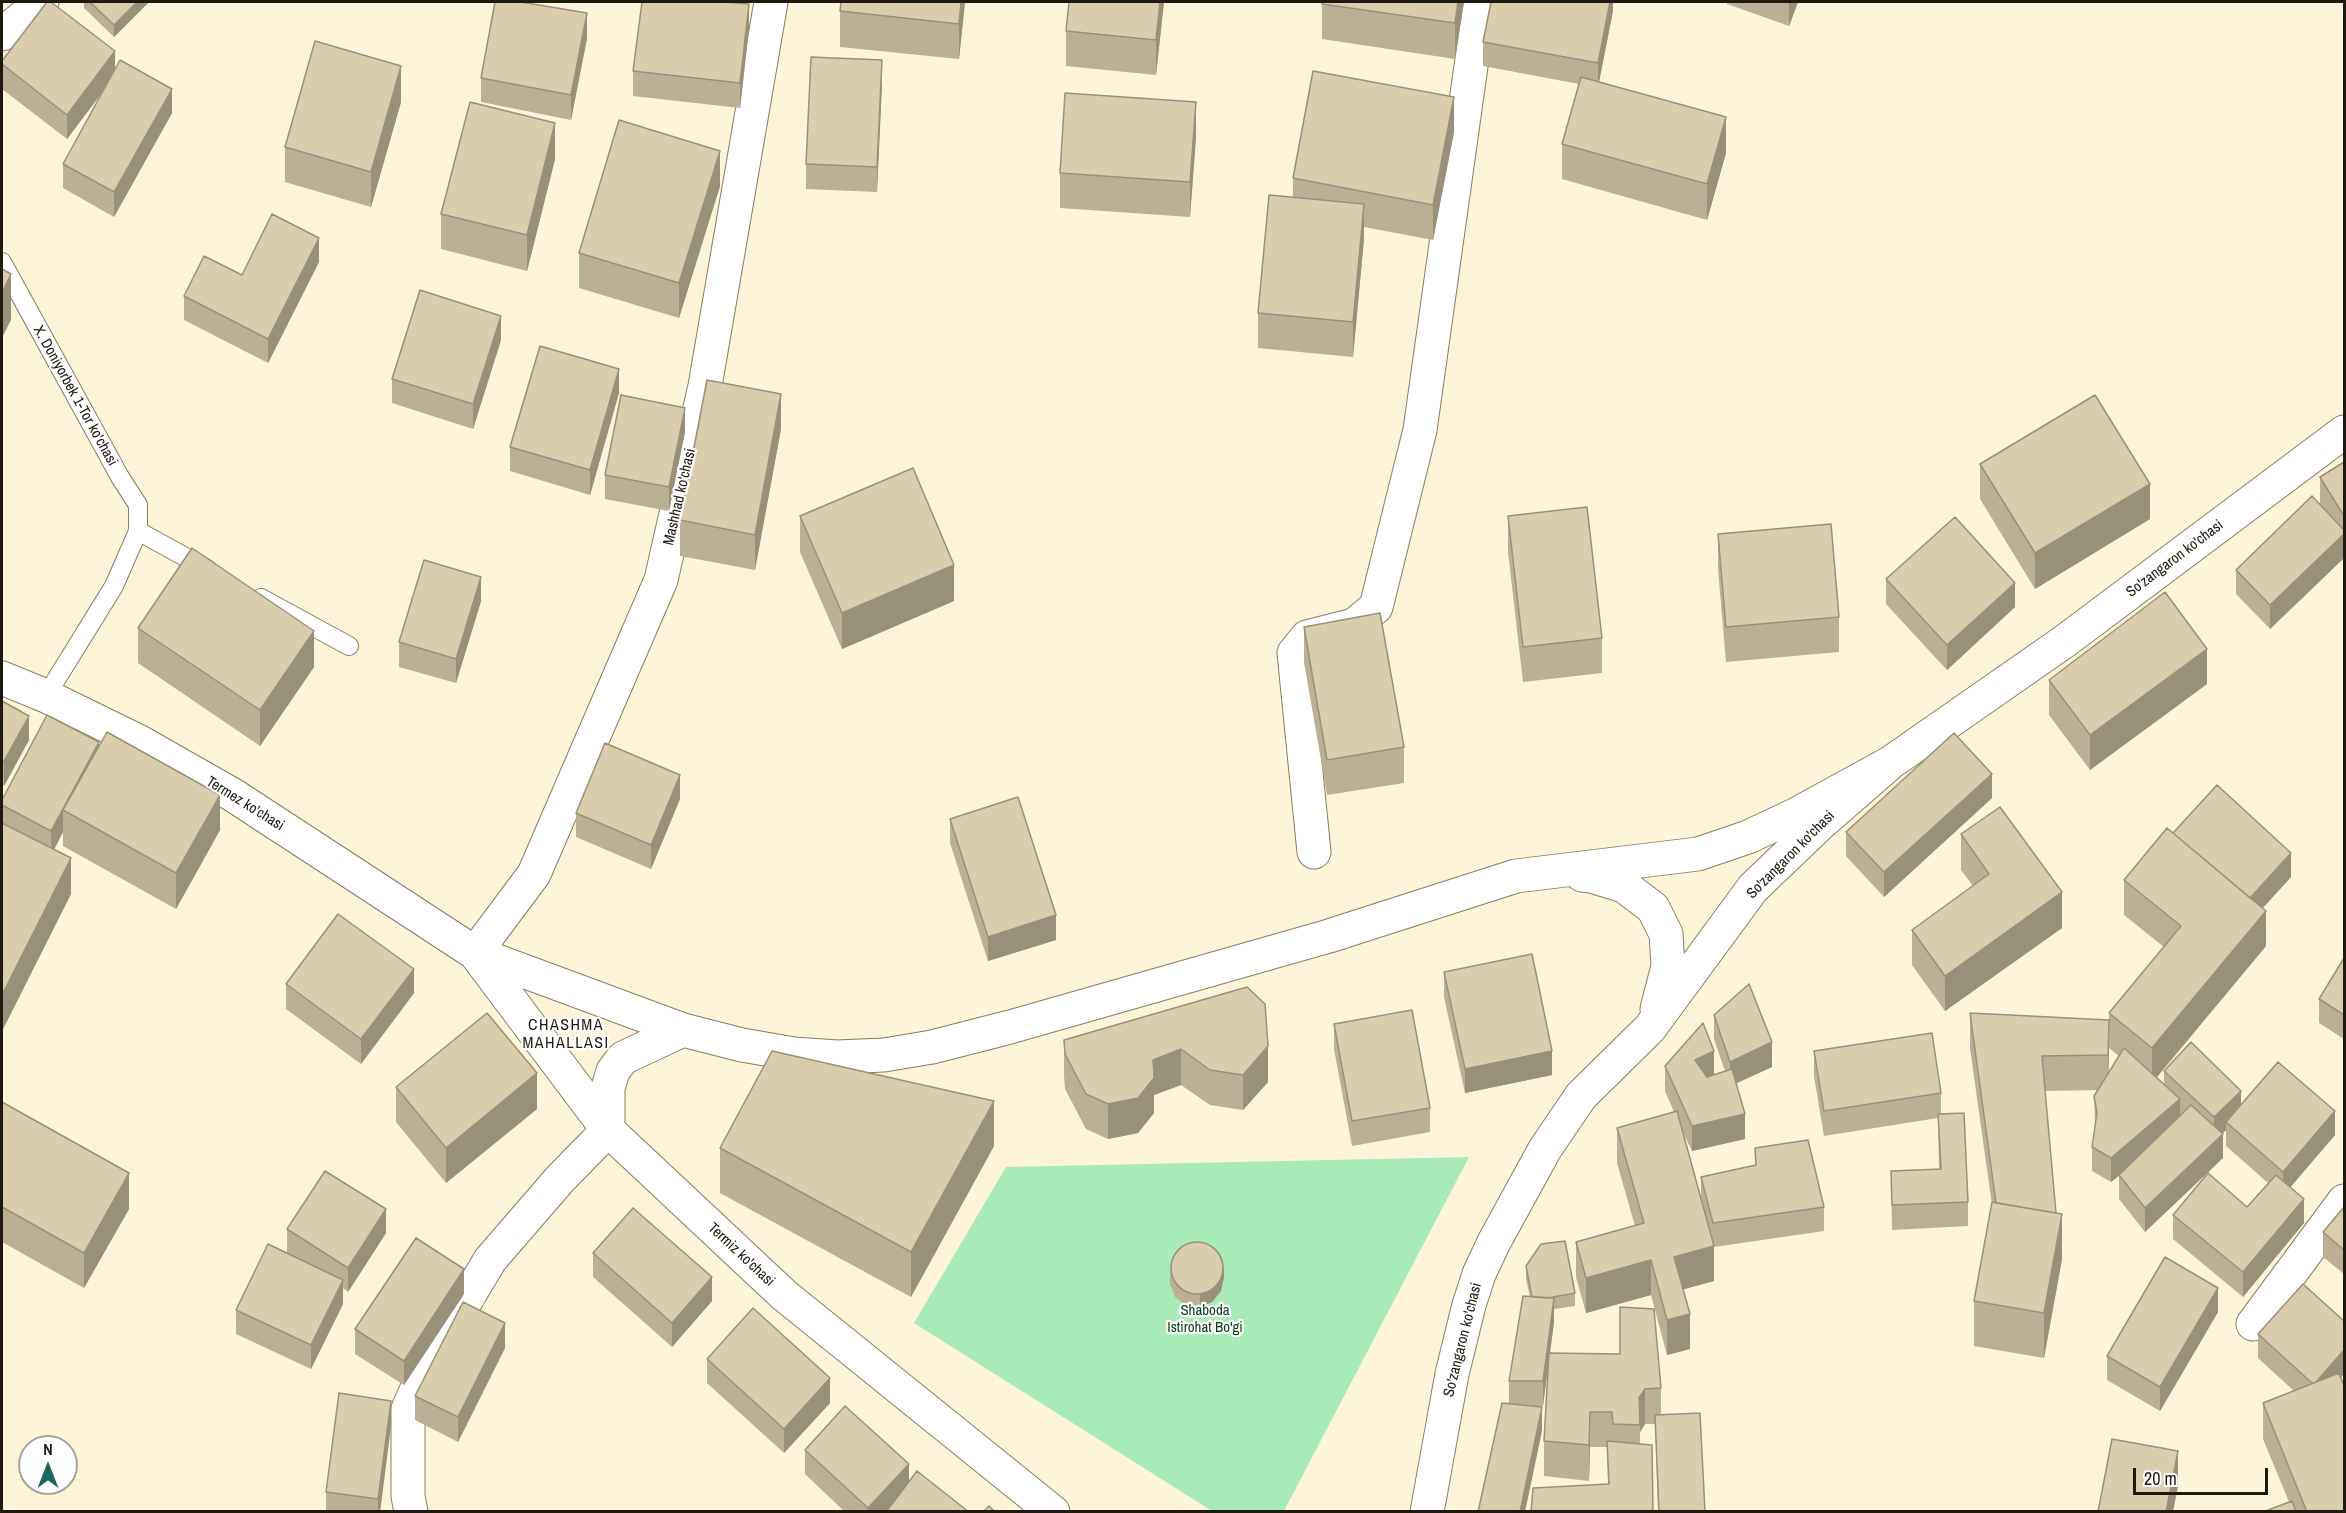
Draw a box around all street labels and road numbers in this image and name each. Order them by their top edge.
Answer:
street label: X. Doniyorbek 1-Tor ko'chasi [29,323,121,469]
street label: Mashhad ko'chasi [660,447,700,547]
street label: So'zangaron ko'chasi [2123,517,2227,601]
street label: Termez ko'chasi [203,773,287,835]
street label: So'zangaron ko'chasi [1743,807,1839,903]
street label: Termiz ko'chasi [704,1219,778,1291]
street label: So'zangaron ko'chasi [1440,1281,1486,1399]

